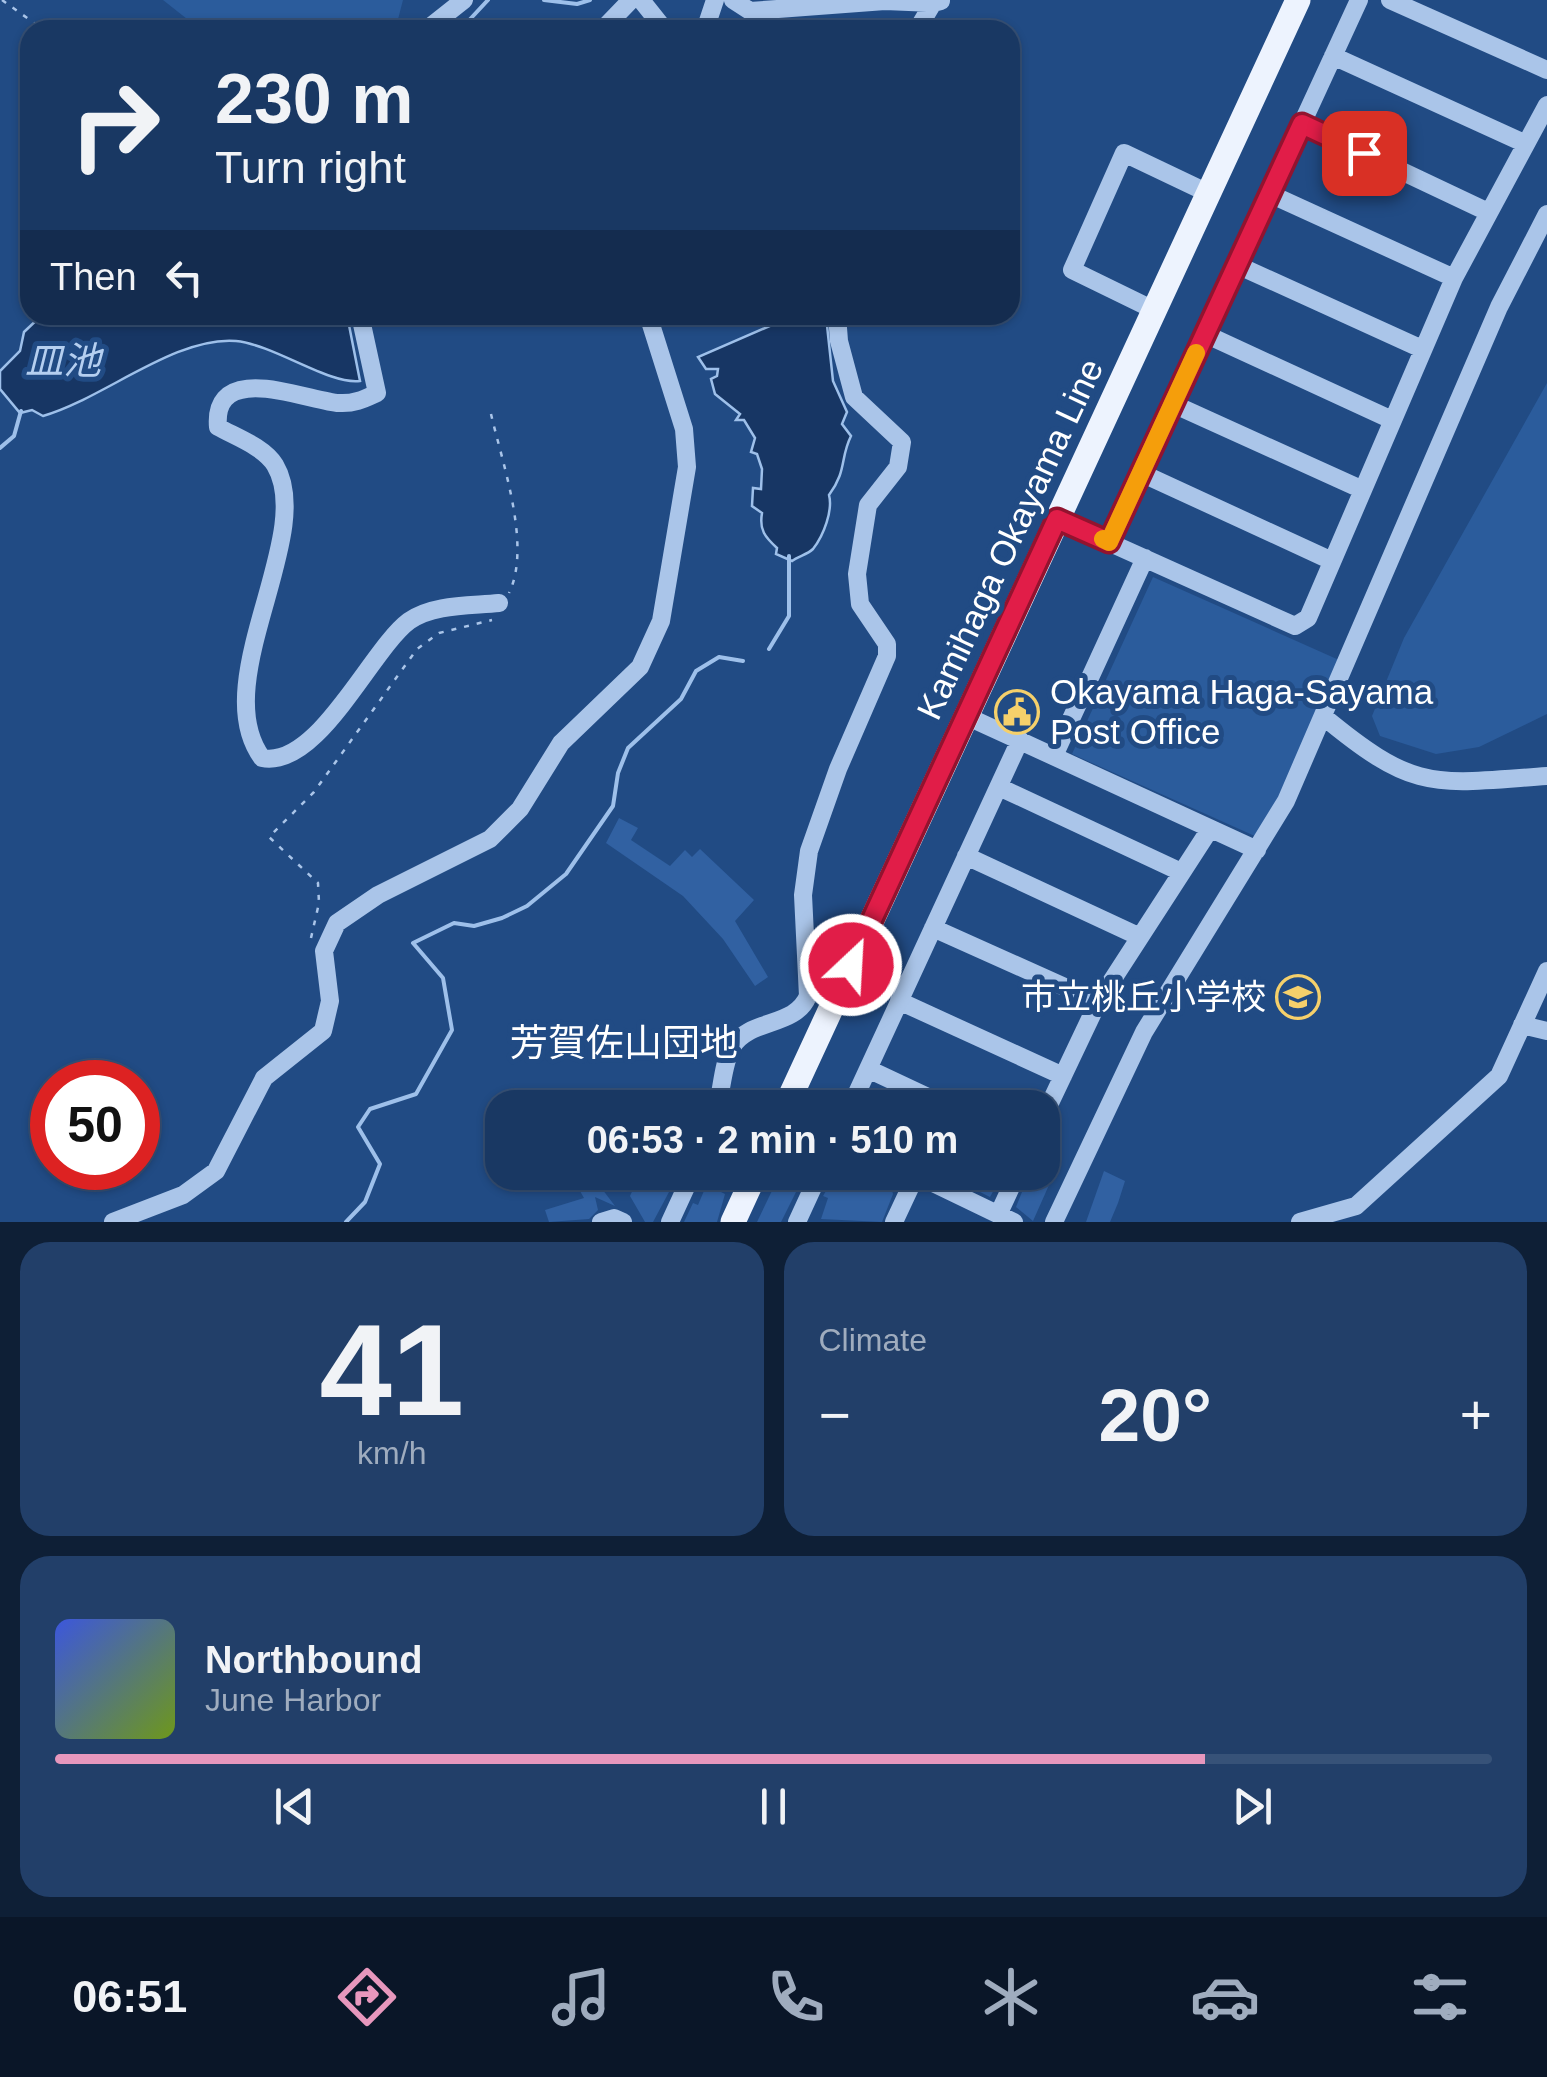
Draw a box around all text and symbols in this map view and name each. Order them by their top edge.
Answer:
icon: right [50,60,180,190]
text: 230 m [215,60,413,138]
pin [1322,111,1407,196]
icon: arrive [1337,126,1392,181]
text: Turn right [215,142,406,193]
icon: left [157,250,212,305]
text: Then [50,256,137,298]
water label: 皿池 [25,340,105,382]
street label: Kamihaga Okayama Line [909,352,1110,725]
place label: Okayama Haga-Sayama Post Office [1050,672,1434,751]
public building icon: Okayama Haga-Sayama Post Office [994,689,1040,735]
position arrow [799,913,903,1017]
school or university icon: 市立桃丘小学校 [1275,974,1321,1020]
place label: 市立桃丘小学校 [1021,977,1266,1016]
district label: 芳賀佐山団地 [510,1022,738,1064]
speed limit sign: 50 [30,1060,160,1190]
text: 06:53 · 2 min · 510 m [587,1119,958,1161]
text: 41 [319,1297,464,1443]
text: Climate [819,1322,927,1358]
text: 20° [1099,1373,1212,1457]
text: − [819,1384,851,1446]
text: + [1460,1384,1492,1446]
text: km/h [357,1435,426,1471]
text: Northbound [205,1639,422,1681]
text: June Harbor [205,1682,381,1718]
icon: previous [267,1779,322,1834]
icon: pause [746,1779,801,1834]
icon: next [1225,1779,1280,1834]
icon: directions [332,1962,402,2032]
icon: music [546,1962,616,2032]
icon: phone [761,1962,831,2032]
icon: climate [976,1962,1046,2032]
icon: car [1190,1962,1260,2032]
icon: filters [1405,1962,1475,2032]
text: 06:51 [72,1971,187,2022]

